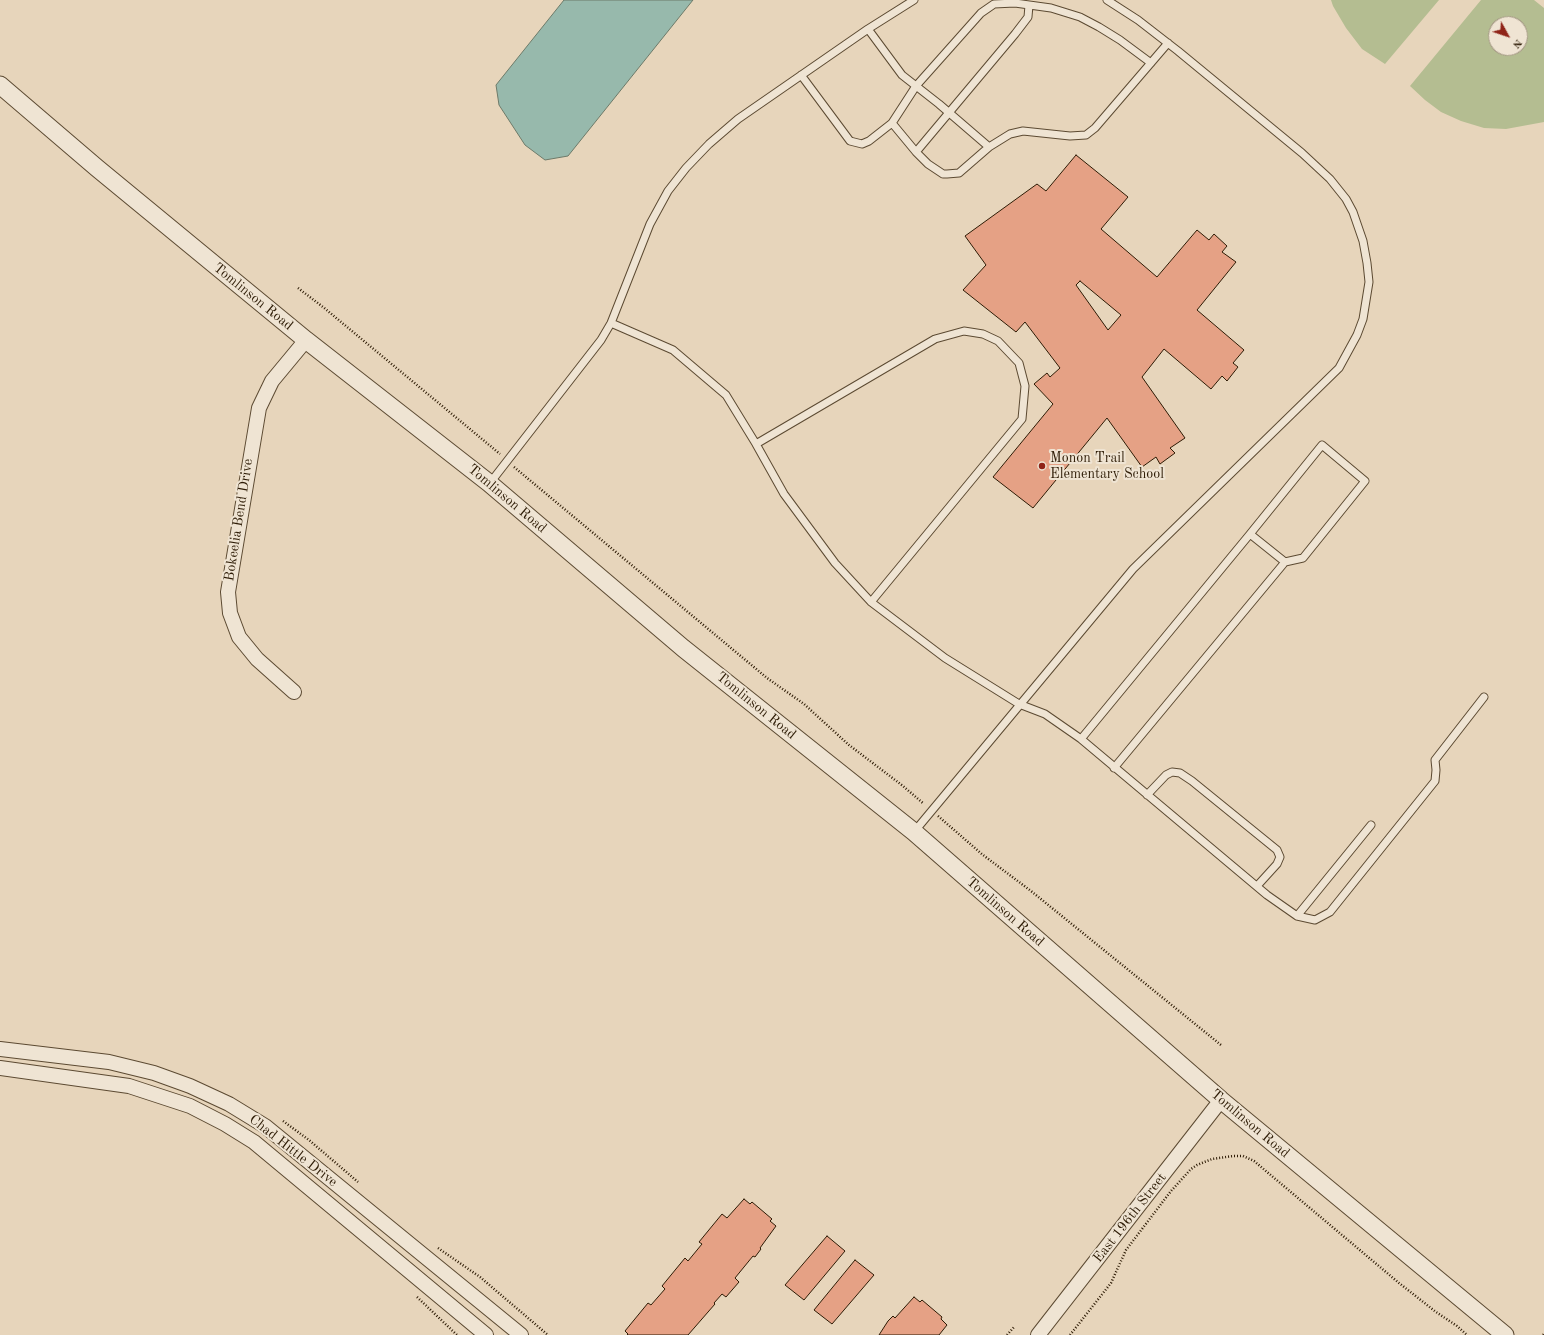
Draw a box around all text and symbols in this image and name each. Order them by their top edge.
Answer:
north arrow [1488,16,1528,56]
text: N [1510,37,1524,50]
street label: Tomlinson Road [210,260,296,334]
place label: Monon Trail Elementary School [1050,450,1164,482]
street label: Bokeelia Bend Drive [221,458,257,582]
street label: Tomlinson Road [464,461,550,537]
marker: Monon Trail Elementary School [1037,461,1047,471]
street label: Tomlinson Road [713,669,799,743]
street label: Tomlinson Road [963,874,1047,950]
street label: Tomlinson Road [1207,1086,1293,1162]
street label: Chad Hittle Drive [245,1111,341,1191]
street label: East 196th Street [1090,1170,1170,1266]

